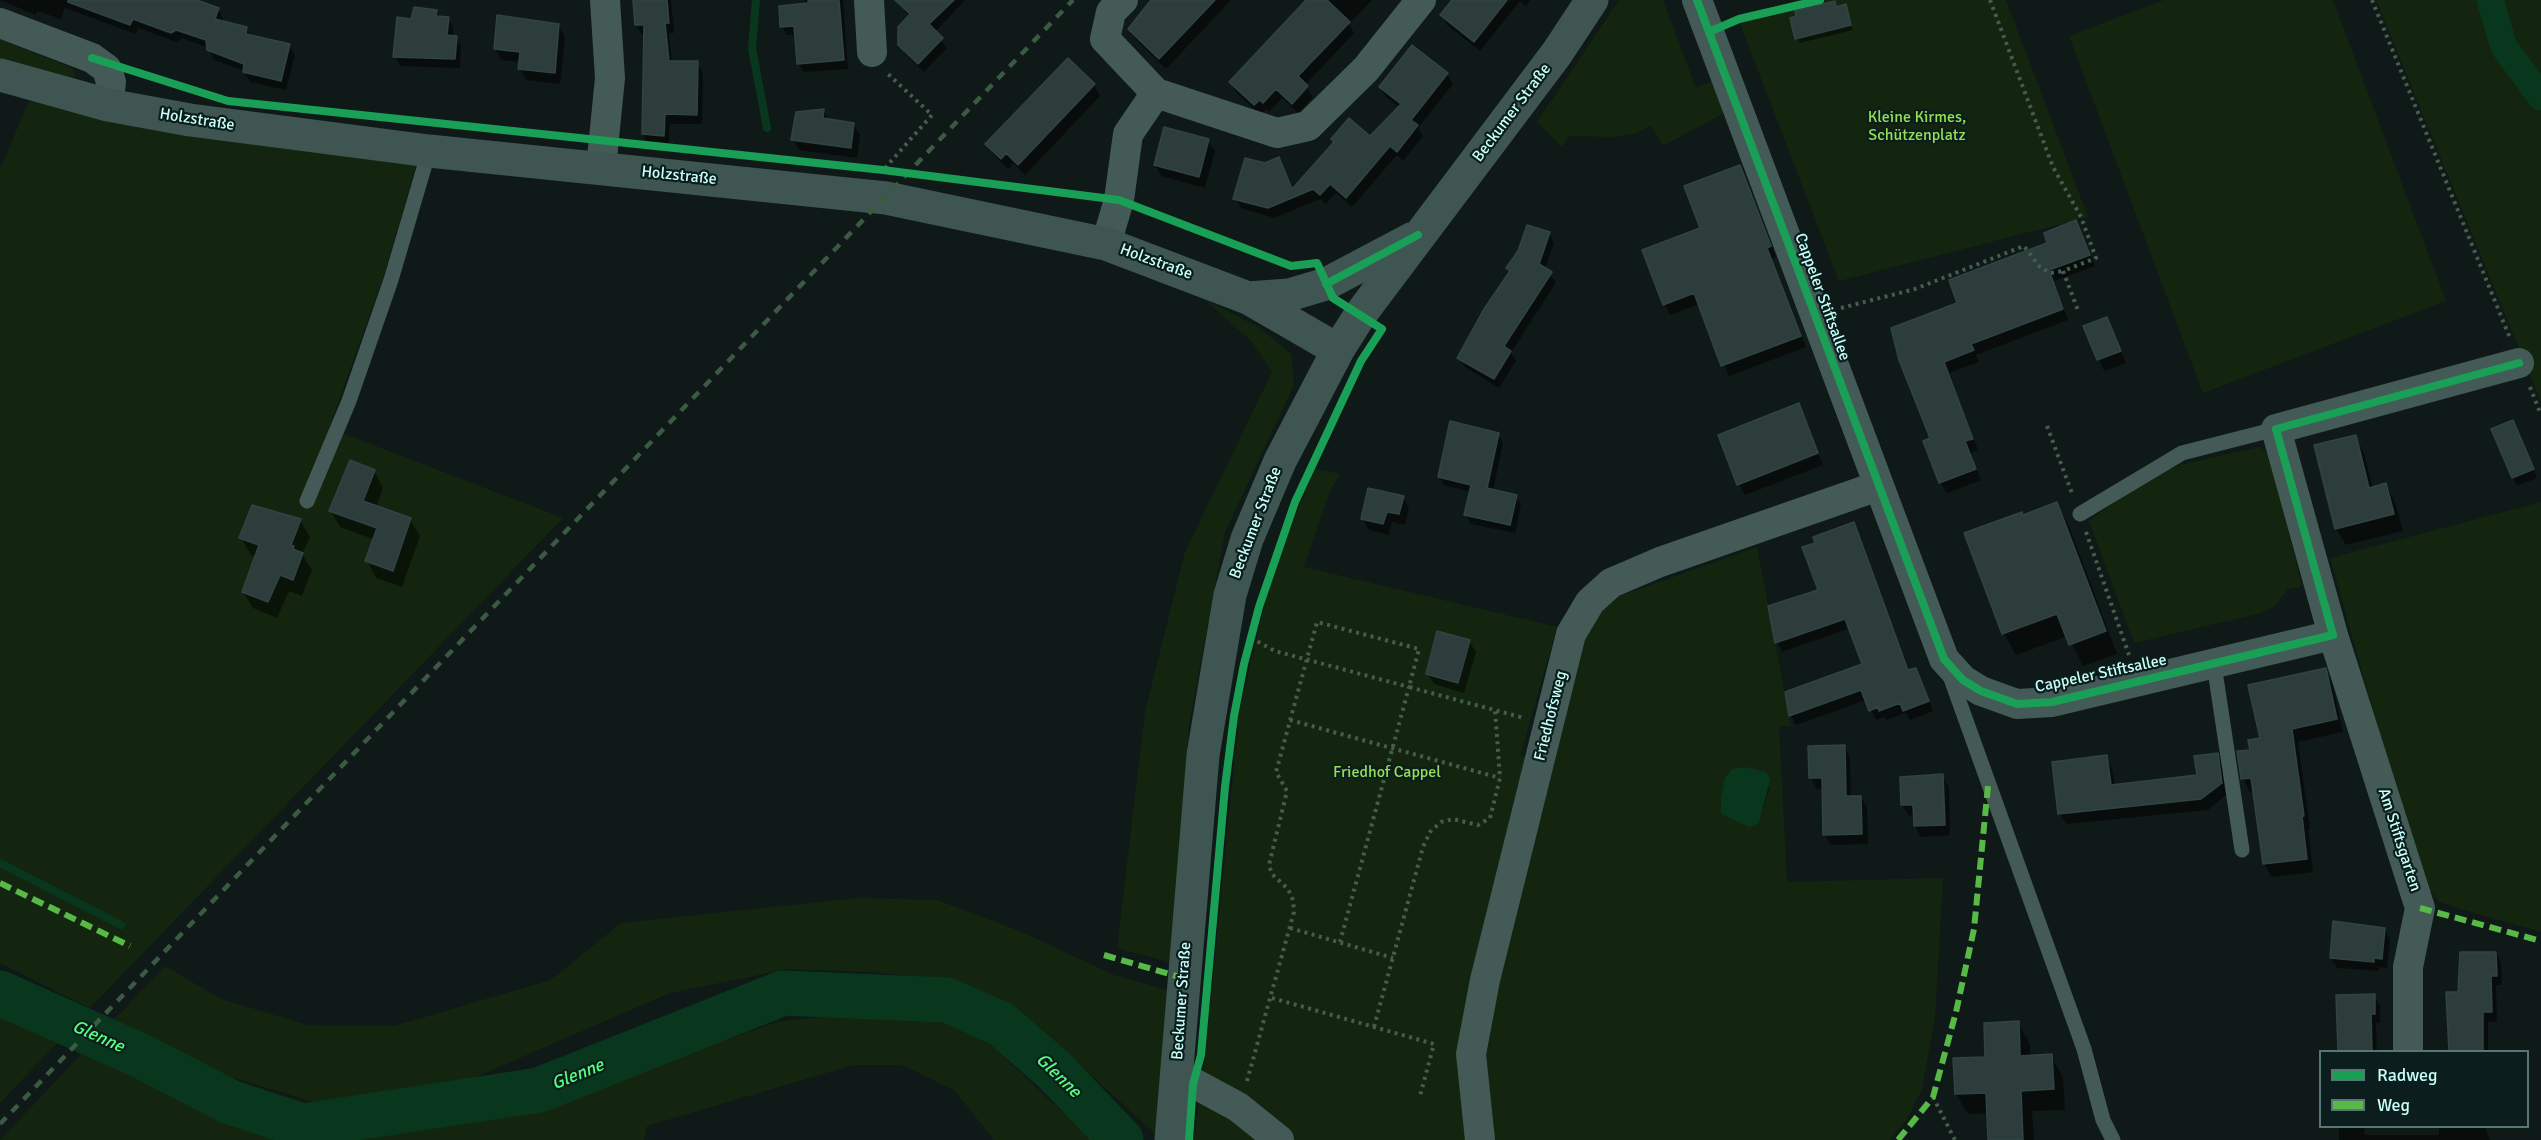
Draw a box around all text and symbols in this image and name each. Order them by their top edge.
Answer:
street label: Beckumer Straße [1469,60,1555,166]
street label: Holzstraße [158,105,236,135]
park label: Kleine Kirmes, Schützenplatz [1868,108,1966,146]
street label: Holzstraße [640,162,718,190]
street label: Cappeler Stiftsallee [1790,231,1854,363]
street label: Holzstraße [1117,240,1195,284]
street label: Beckumer Straße [1226,464,1286,582]
street label: Cappeler Stiftsallee [2033,651,2169,697]
street label: Friedhofsweg [1531,669,1571,763]
park label: Friedhof Cappel [1333,763,1441,783]
street label: Am Stiftsgarten [2373,786,2425,894]
street label: Beckumer Straße [1168,941,1196,1061]
water label: Glenne [69,1016,127,1058]
water label: Glenne [1031,1049,1085,1103]
legend [2319,1050,2529,1128]
water label: Glenne [549,1055,607,1095]
text: Radweg [2377,1064,2438,1086]
text: Weg [2377,1094,2410,1116]

